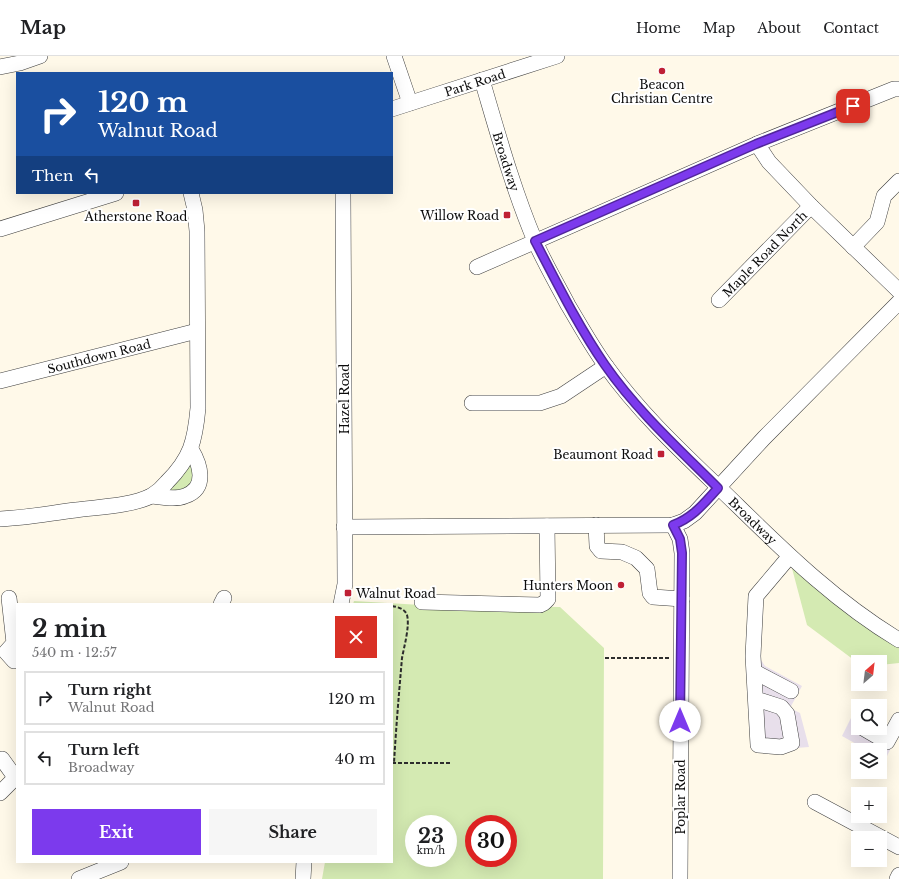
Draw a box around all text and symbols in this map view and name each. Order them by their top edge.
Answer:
text: Map [20,16,66,39]
text: Home [636,19,681,37]
text: Map [703,19,735,37]
text: About [757,19,801,37]
text: Contact [823,19,879,37]
street label: Park Road [442,66,507,99]
marker: Beacon Christian Centre [657,66,667,76]
place label: Beacon Christian Centre [611,77,713,106]
text: 120 m [98,85,188,120]
icon: right [32,88,84,140]
pin [836,89,870,123]
icon: arrive [842,95,864,117]
text: Walnut Road [98,120,218,142]
street label: Broadway [490,130,523,193]
icon: left [81,164,103,186]
text: Then [32,166,73,185]
marker: Atherstone Road [131,198,141,208]
street label: Maple Road North [719,207,810,300]
place label: Willow Road [419,208,499,223]
place label: Atherstone Road [84,209,187,224]
marker: Willow Road [502,210,512,220]
street label: Southdown Road [46,336,152,376]
street label: Hazel Road [337,364,352,434]
place label: Beaumont Road [553,447,653,462]
marker: Beaumont Road [656,449,666,459]
street label: Broadway [726,494,780,548]
place label: Hunters Moon [523,578,613,593]
marker: Hunters Moon [616,580,626,590]
place label: Walnut Road [355,586,436,601]
marker: Walnut Road [343,588,353,598]
text: 2 min [32,614,107,643]
button: close [335,616,377,658]
text: 540 m · 12:57 [32,644,117,661]
north arrow [851,655,887,691]
map controls [851,655,887,867]
text: Turn right [68,680,151,699]
icon: right [34,687,56,709]
text: 120 m [328,689,375,708]
text: Walnut Road [68,699,154,716]
button: search [851,699,887,735]
position arrow [659,700,701,742]
text: Turn left [68,740,139,759]
button: layers [851,743,887,779]
icon: left [34,747,56,769]
text: 40 m [335,749,375,768]
text: Broadway [68,759,135,776]
street label: Poplar Road [673,759,688,835]
button: + [851,787,887,823]
button: Exit [32,809,201,855]
button: Share [209,809,377,855]
speed limit sign: 30 [465,815,517,867]
text: 23 [418,824,444,848]
button: − [851,831,887,867]
text: km/h [417,844,445,857]

